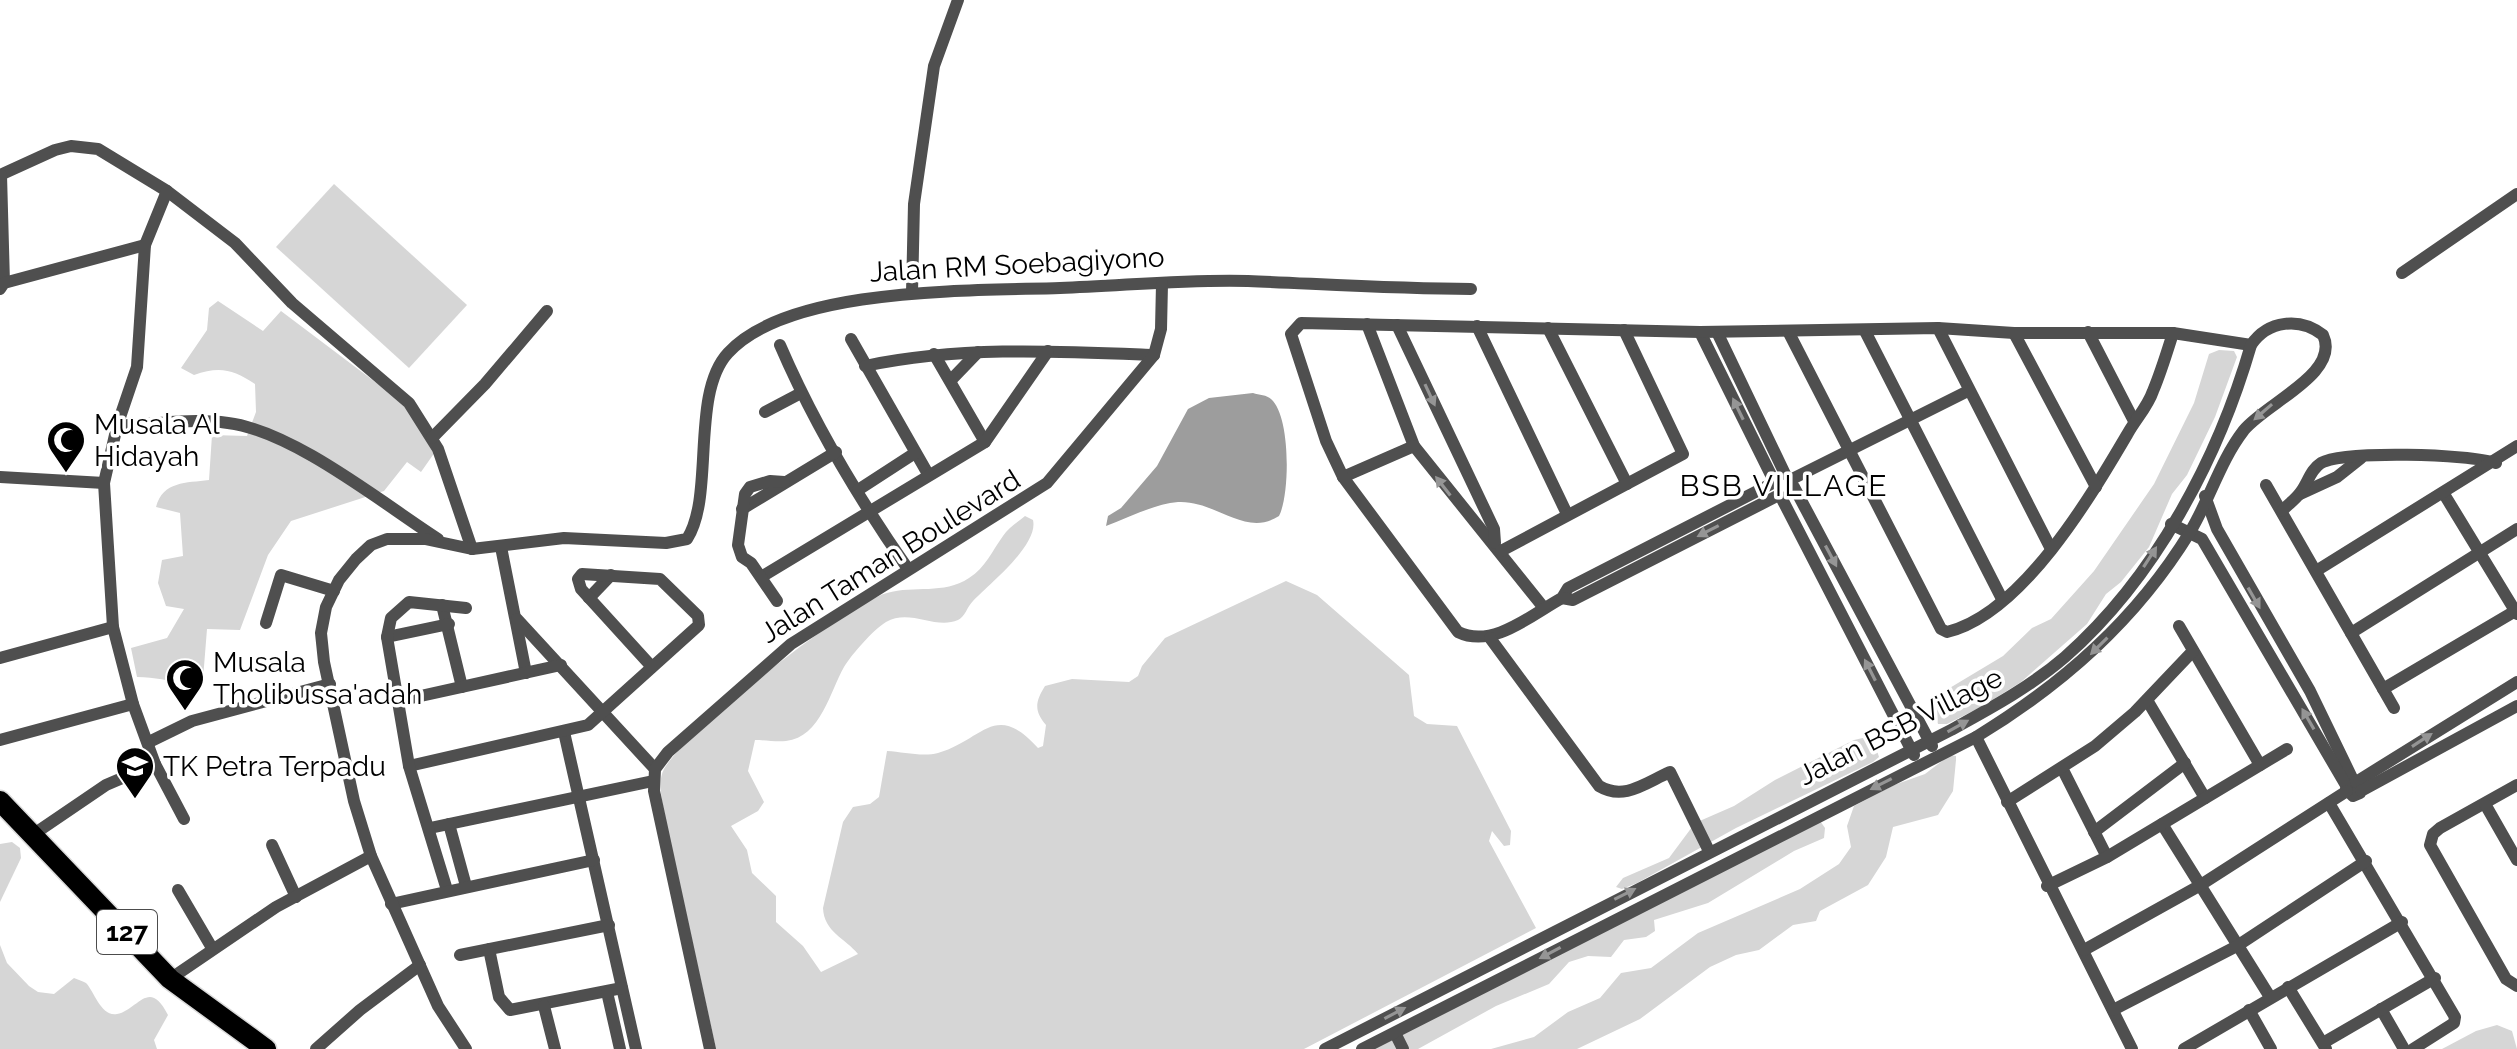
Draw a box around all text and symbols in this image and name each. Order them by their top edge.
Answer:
street label: Jalan RM Soebagiyono [869,240,1165,289]
one-way arrow [1423,384,1437,407]
one-way arrow [1731,398,1745,421]
one-way arrow [2254,403,2274,420]
place label: Musala Al Hidayah [94,408,220,473]
mosque icon: Musala Al Hidayah [45,419,87,474]
street label: Jalan Taman Boulevard [754,463,1026,650]
district label: BSB VILLAGE [1680,468,1888,503]
one-way arrow [1436,475,1452,496]
one-way arrow [1696,525,1719,538]
one-way arrow [1823,545,1837,567]
one-way arrow [2142,546,2157,568]
one-way arrow [2247,586,2261,609]
one-way arrow [2090,636,2109,655]
place label: Musala Tholibussa'adah [213,646,422,711]
mosque icon: Musala Tholibussa'adah [164,657,206,712]
one-way arrow [1864,659,1877,682]
street label: Jalan BSB Village [1793,661,2008,792]
one-way arrow [2301,708,2315,730]
one-way arrow [1946,720,1969,733]
one-way arrow [2411,732,2432,747]
school or university icon: TK Petra Terpadu [114,745,156,800]
place label: TK Petra Terpadu [163,750,386,783]
one-way arrow [1869,777,1892,791]
one-way arrow [1614,887,1637,900]
road number: 127 [97,910,157,954]
one-way arrow [1538,947,1561,960]
one-way arrow [1383,1007,1406,1020]

